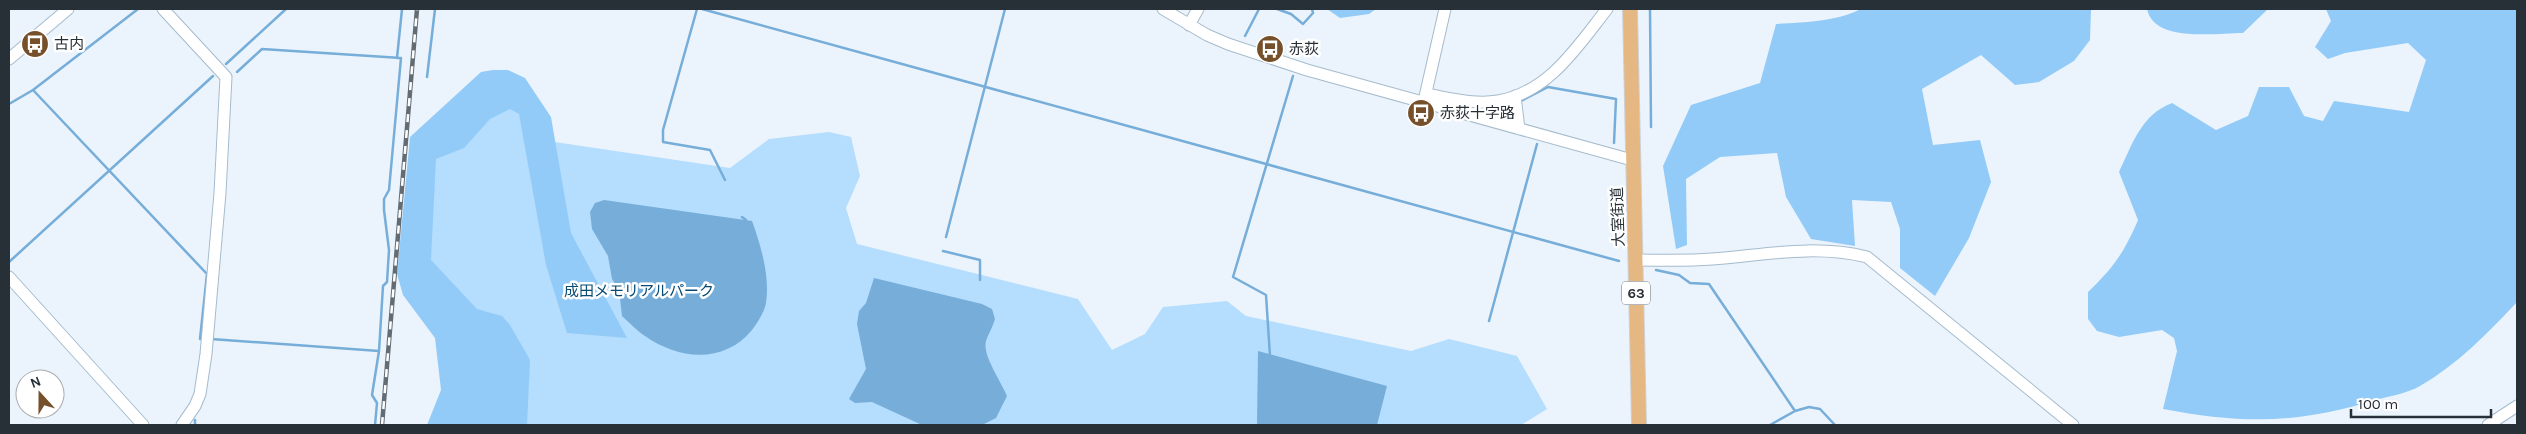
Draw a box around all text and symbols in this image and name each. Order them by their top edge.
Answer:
bus stop icon: 古内 [20,29,50,59]
bus stop icon: 赤荻 [1255,34,1285,64]
place label: 古内 [54,35,84,53]
place label: 赤荻 [1289,40,1319,58]
bus stop icon: 赤荻十字路 [1406,98,1436,128]
place label: 赤荻十字路 [1440,104,1515,122]
street label: 大室街道 [1608,187,1628,247]
park label: 成田メモリアルパーク [564,282,714,300]
road number: 63 [1622,282,1650,304]
north arrow [15,369,65,419]
text: N [28,373,43,392]
scale bar [2351,386,2491,418]
text: 100 m [2358,395,2398,413]

